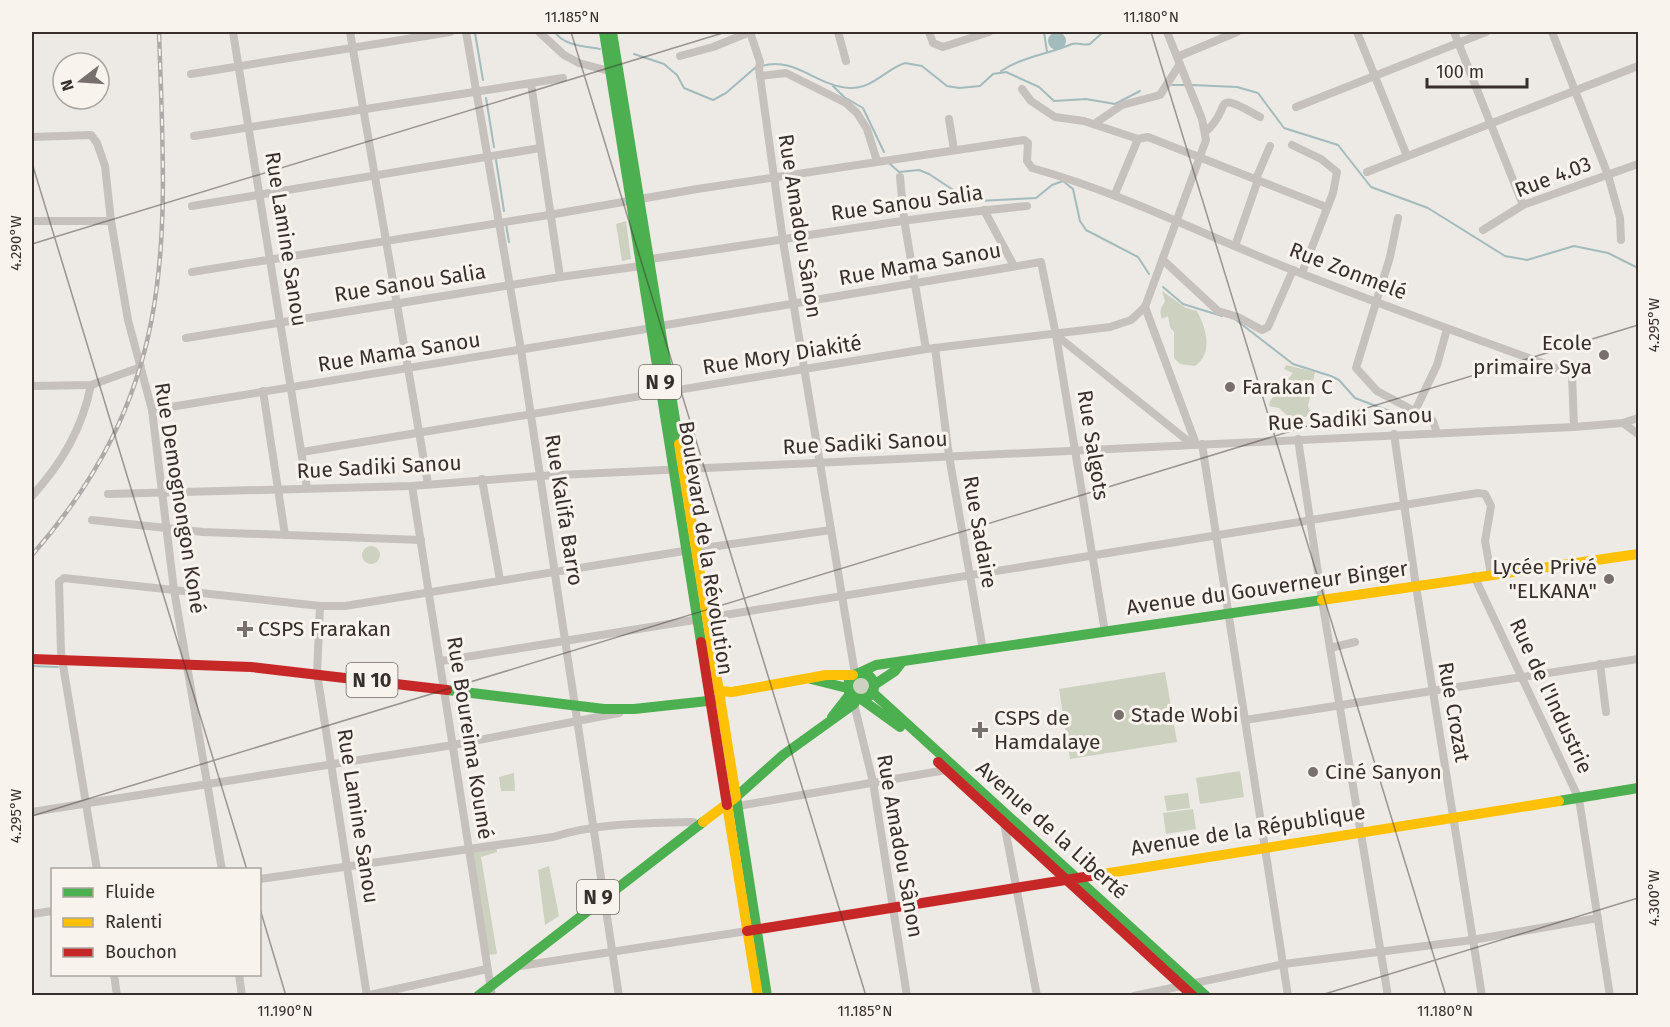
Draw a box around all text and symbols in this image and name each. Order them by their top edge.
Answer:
text: 11.185°N [544,8,600,26]
text: 11.180°N [1123,8,1179,26]
north arrow [51,51,111,111]
scale bar [1427,51,1528,89]
text: 100 m [1436,61,1484,83]
text: N [56,77,78,93]
street label: Rue Amadou Sânon [773,132,827,320]
street label: Rue Lamine Sanou [259,150,313,328]
street label: Rue 4.03 [1511,151,1595,203]
street label: Rue Sanou Salia [829,179,985,227]
text: 4.290°W [7,215,25,271]
street label: Rue Mama Sanou [837,237,1003,291]
street label: Rue Zonmelé [1285,237,1411,305]
street label: Rue Sanou Salia [332,258,488,308]
text: 4.295°W [1645,297,1663,352]
street label: Rue Mama Sanou [316,326,482,378]
street label: Rue Mory Diakité [701,330,863,380]
place label: Ecole primaire Sya [1473,330,1592,380]
marker: Ecole primaire Sya [1597,348,1611,362]
road number: N 9 [639,365,681,399]
place label: Farakan C [1242,374,1333,400]
marker: Farakan C [1223,380,1237,394]
street label: Rue Demognongon Koné [149,381,211,615]
street label: Rue Salgots [1071,388,1115,502]
street label: Rue Sadiki Sanou [1267,402,1433,436]
street label: Boulevard de la Révolution [673,419,739,677]
street label: Rue Sadiki Sanou [782,426,948,460]
street label: Rue Kalifa Barro [539,432,589,588]
street label: Rue Sadiki Sanou [296,450,462,484]
street label: Rue Sadaire [957,474,1003,590]
place label: Lycée Privé "ELKANA" [1492,554,1597,604]
street label: Avenue du Gouverneur Binger [1125,555,1409,621]
marker: Lycée Privé "ELKANA" [1602,572,1616,586]
street label: Rue de l'Industrie [1504,614,1598,778]
place label: CSPS Frarakan [258,616,391,642]
marker: CSPS Frarakan [236,620,254,638]
street label: Rue Boureima Koumé [441,635,499,841]
street label: Rue Crozat [1432,660,1476,764]
road number: N 10 [346,663,398,697]
place label: Stade Wobi [1131,702,1239,728]
place label: CSPS de Hamdalaye [994,705,1100,755]
marker: Stade Wobi [1112,708,1126,722]
marker: CSPS de Hamdalaye [971,721,989,739]
street label: Rue Lamine Sanou [331,727,385,905]
street label: Rue Amadou Sânon [871,752,929,940]
street label: Avenue de la Liberté [971,755,1133,905]
place label: Ciné Sanyon [1325,759,1442,785]
marker: Ciné Sanyon [1306,765,1320,779]
text: 4.295°W [7,788,25,843]
street label: Avenue de la République [1129,799,1367,861]
legend [51,868,261,976]
text: 4.300°W [1645,869,1663,926]
road number: N 9 [577,880,619,914]
text: Fluide [105,881,155,903]
text: Ralenti [105,911,162,933]
text: Bouchon [105,941,177,963]
text: 11.190°N [257,1002,313,1020]
text: 11.185°N [837,1002,893,1020]
text: 11.180°N [1417,1002,1473,1020]

